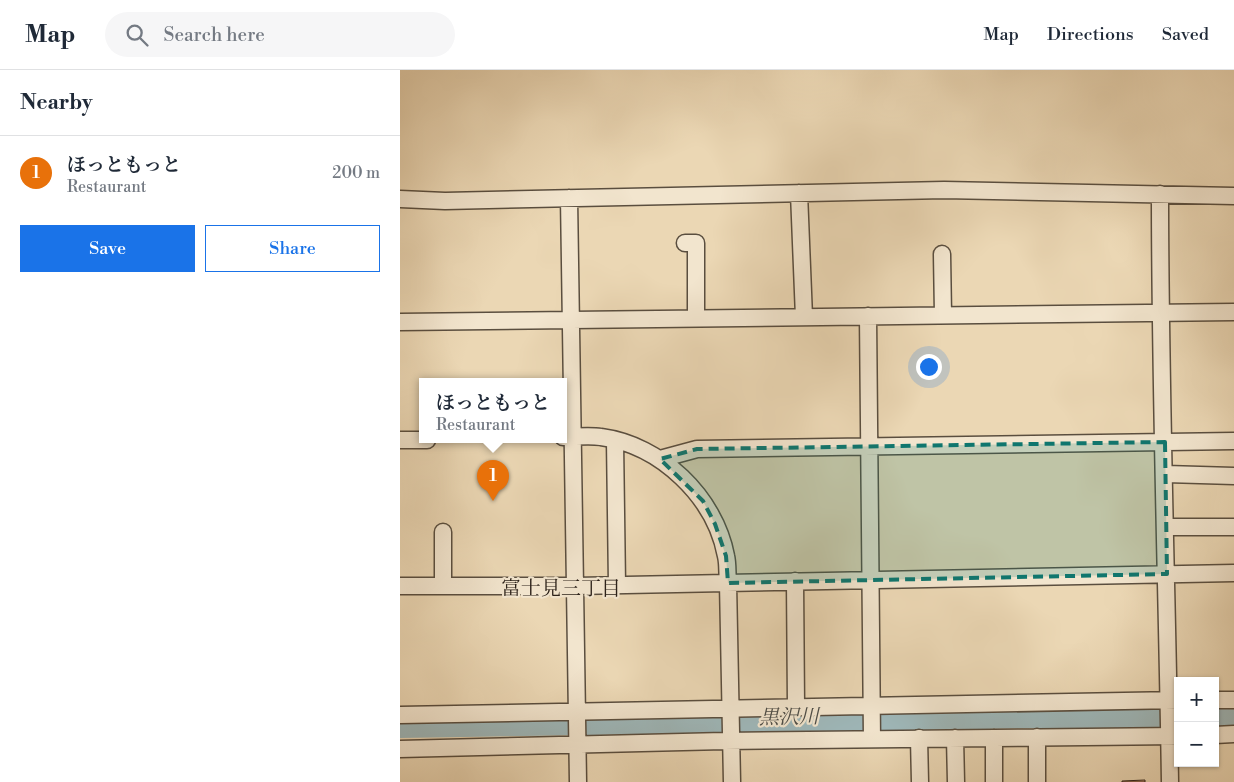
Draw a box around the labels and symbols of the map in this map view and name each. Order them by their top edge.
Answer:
your location [916,354,942,380]
pin: 1 [477,460,509,501]
district label: 富士見三丁目 [501,577,621,602]
water label: 黒沢川 [759,705,821,731]

